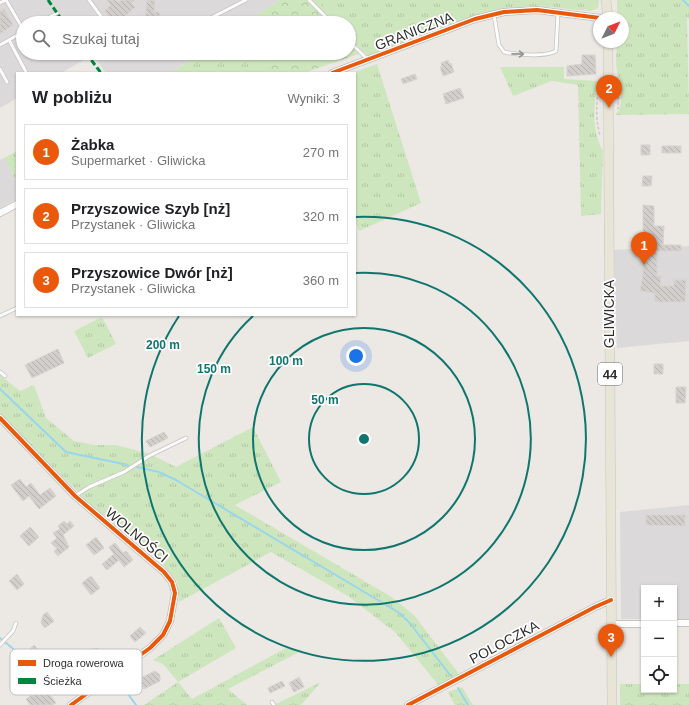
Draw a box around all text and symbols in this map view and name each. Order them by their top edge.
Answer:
street label: GRANICZNA [373,9,456,53]
north arrow [593,12,629,48]
search box [16,16,356,60]
icon: search [30,27,52,49]
text: Szukaj tutaj [62,30,140,47]
one-way arrow [511,50,524,58]
pin: 2 [596,75,622,108]
text: W pobliżu [32,88,112,107]
text: Wyniki: 3 [287,91,340,106]
text: Żabka [71,136,114,153]
text: 1 [42,145,50,160]
text: 270 m [303,145,339,160]
text: Supermarket · Gliwicka [71,153,205,168]
text: Przyszowice Szyb [nż] [71,200,230,217]
text: 2 [42,209,50,224]
text: 320 m [303,209,339,224]
text: Przystanek · Gliwicka [71,217,195,232]
pin: 1 [631,232,657,265]
text: Przyszowice Dwór [nż] [71,264,233,281]
text: 3 [42,273,50,288]
text: 360 m [303,273,339,288]
street label: GLIWICKA [601,279,617,348]
text: Przystanek · Gliwicka [71,281,195,296]
text: 200 m [146,338,180,352]
your location [346,346,366,366]
text: 100 m [269,354,303,368]
text: 150 m [197,362,231,376]
road number: 44 [598,363,622,385]
text: 50 m [311,393,339,407]
centre of rings [357,432,371,446]
street label: WOLNOŚCI [103,504,172,566]
map controls [641,585,677,693]
button: + [641,585,677,621]
street label: POLOCZKA [467,617,542,667]
button: − [641,621,677,657]
pin: 3 [598,624,624,657]
legend [10,649,142,695]
text: Droga rowerowa [43,657,125,669]
button: locate [641,657,677,693]
text: Ścieżka [43,675,82,687]

